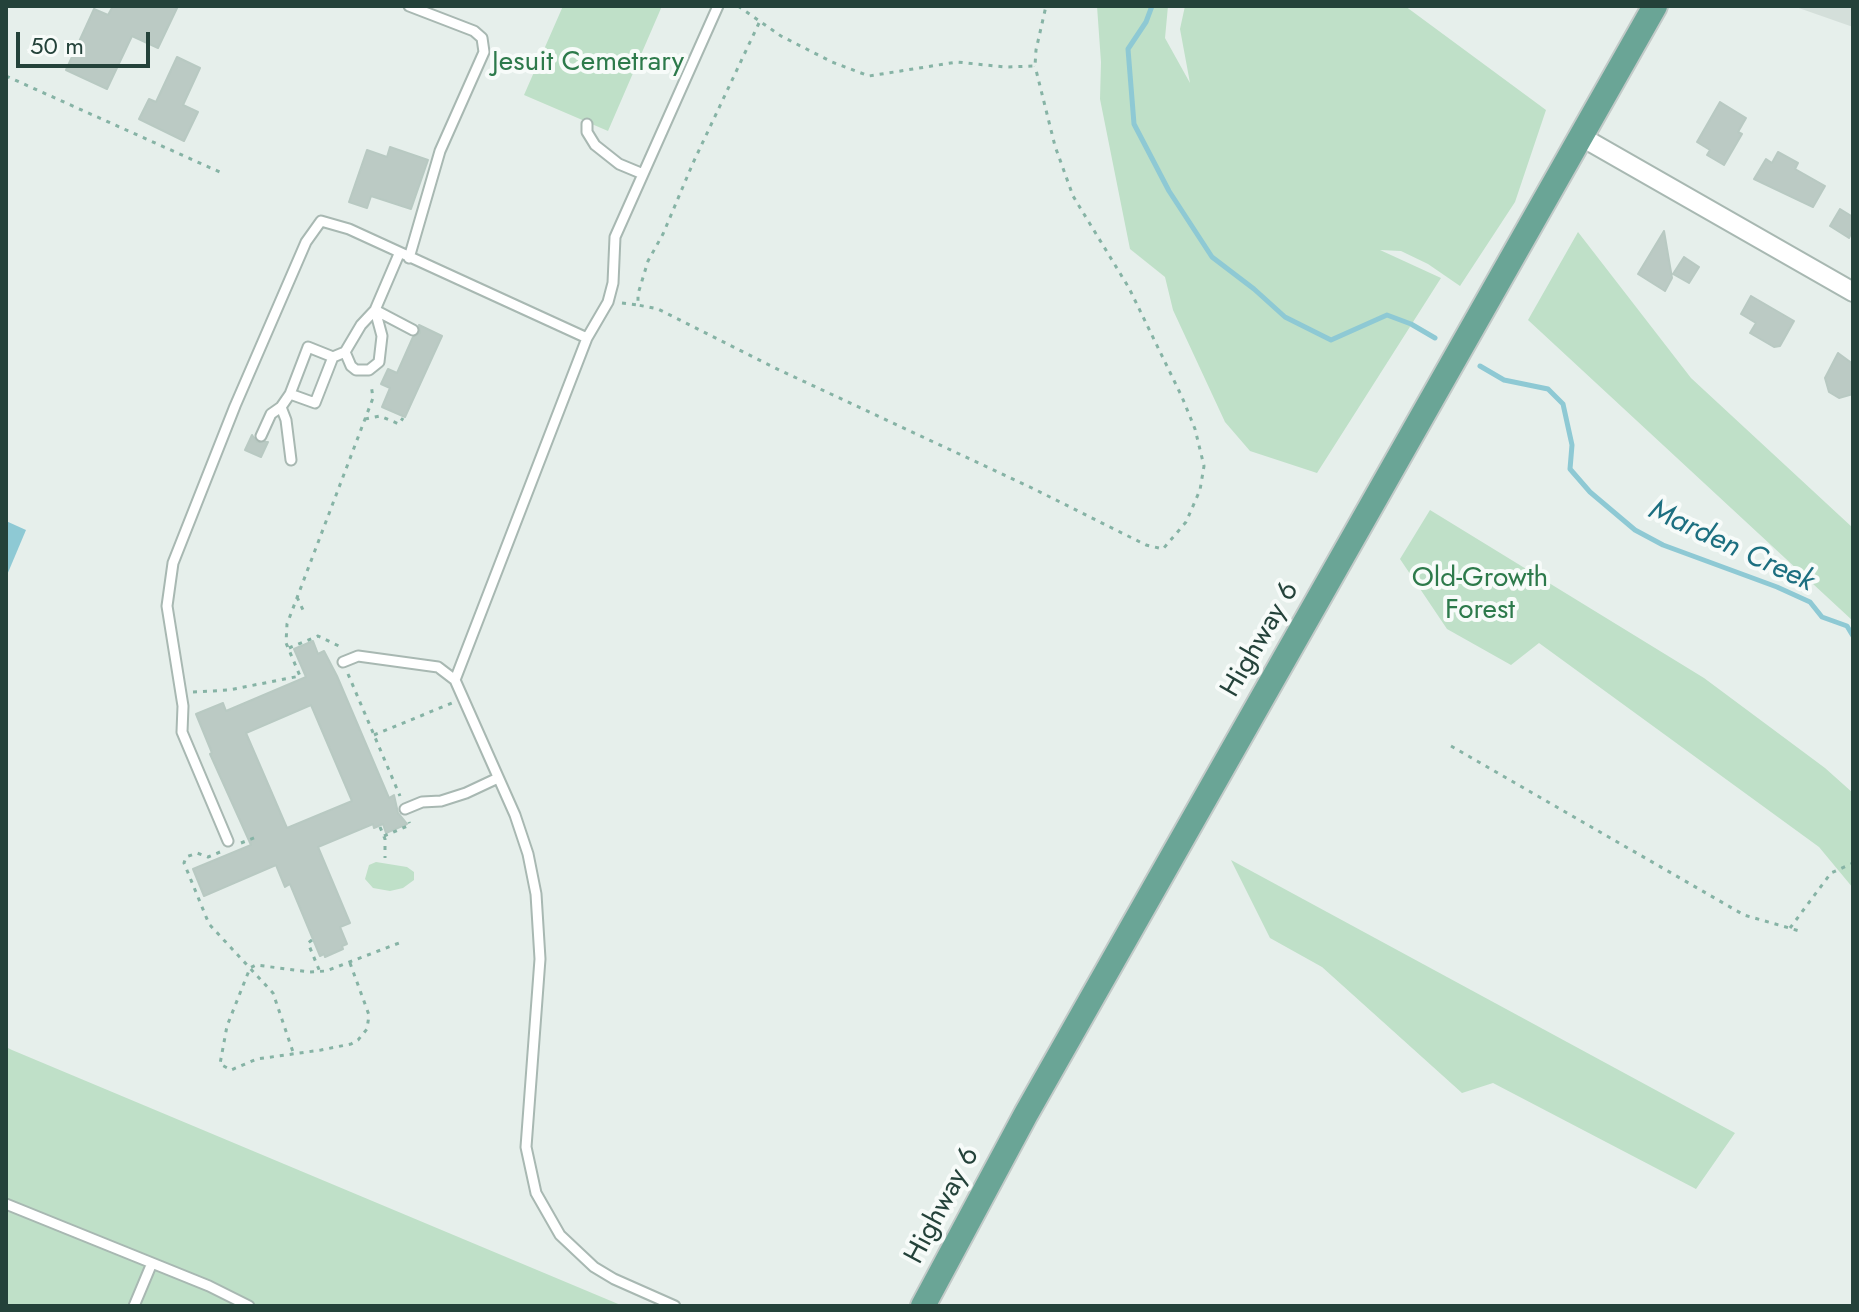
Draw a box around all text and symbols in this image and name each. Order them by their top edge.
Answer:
scale bar [20,16,154,66]
text: 50 m [30,28,84,63]
park label: Jesuit Cemetrary [492,46,684,80]
water label: Marden Creek [1643,493,1819,601]
park label: Old-Growth Forest [1412,562,1548,628]
street label: Highway 6 [1215,577,1307,703]
street label: Highway 6 [898,1142,988,1270]

